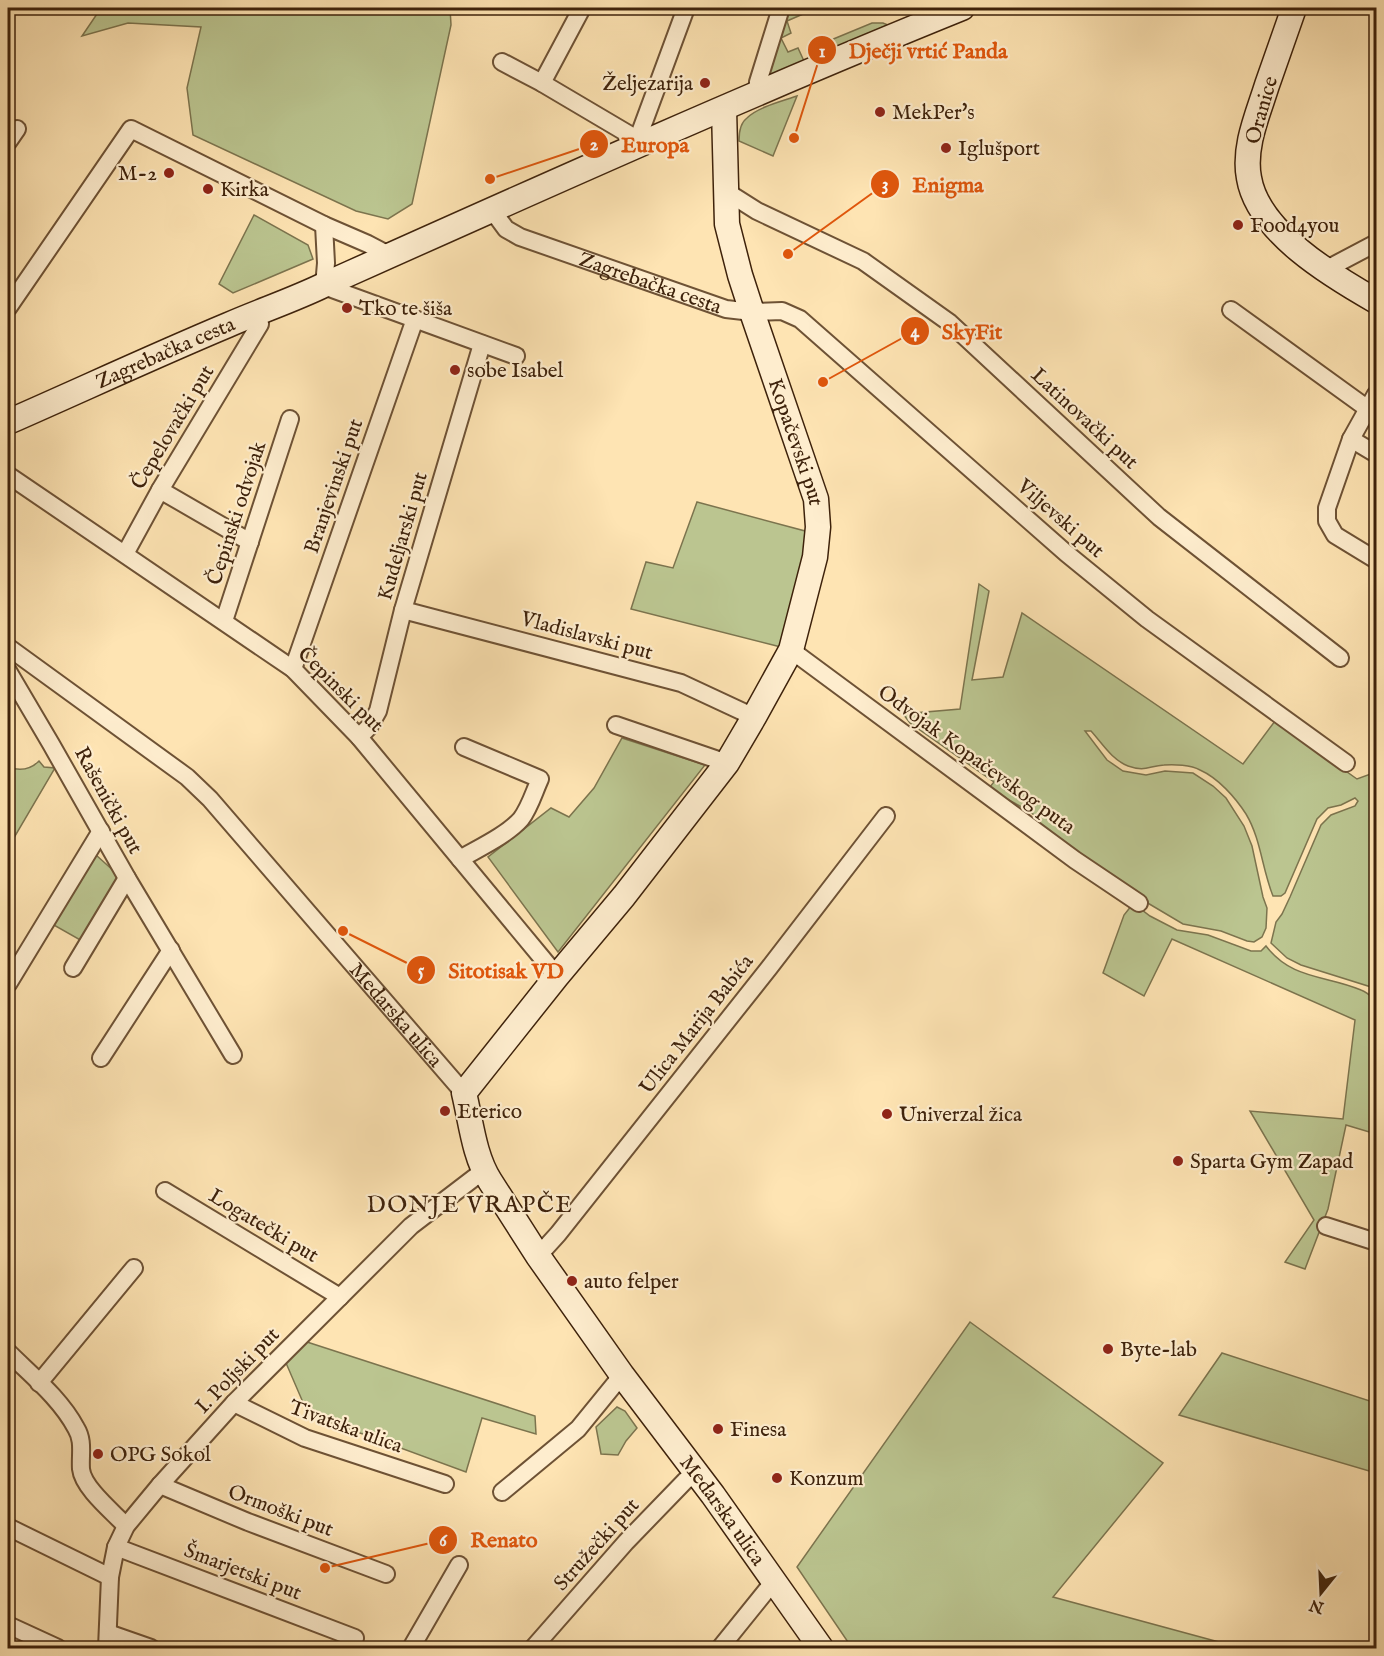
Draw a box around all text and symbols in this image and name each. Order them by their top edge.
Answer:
callout: Dječji vrtić Panda [807,30,1020,70]
text: Dječji vrtić Panda [849,38,1008,66]
text: 1 [819,41,826,64]
place label: Željezarija [602,71,694,98]
street label: Oranice [1240,73,1285,148]
marker: Željezarija [698,76,712,90]
place label: MekPer's [892,100,975,127]
marker: MekPer's [873,105,887,119]
callout: Europa [579,124,701,164]
text: Europa [621,132,689,160]
text: 2 [590,134,599,157]
place label: Iglušport [958,136,1040,163]
marker: Iglušport [939,141,953,155]
place label: M-2 [118,161,157,188]
callout: Enigma [870,164,996,204]
marker: M-2 [162,166,176,180]
text: Enigma [912,172,984,200]
text: 3 [882,174,888,197]
place label: Kirka [220,177,270,204]
marker: Kirka [201,182,215,196]
place label: Food4you [1250,213,1339,240]
marker: Food4you [1231,218,1245,232]
street label: Zagrebačka cesta [575,247,726,322]
place label: Tko te šiša [359,296,453,323]
marker: Tko te šiša [340,301,354,315]
street label: Zagrebačka cesta [92,311,240,396]
callout: SkyFit [900,311,1015,351]
text: SkyFit [942,319,1003,347]
text: 4 [911,321,921,344]
place label: sobe Isabel [467,358,564,385]
street label: Čepelovački put [125,360,221,495]
street label: Latinovački put [1025,362,1143,476]
marker: sobe Isabel [448,363,462,377]
street label: Kopačevski put [761,375,828,506]
street label: Branjevinski put [299,416,370,557]
street label: Čepinski odvojak [201,437,274,589]
street label: Kudeljarski put [372,469,435,604]
street label: Viljevski put [1010,473,1109,564]
street label: Vladislavski put [517,606,656,667]
street label: Čepinski put [291,641,389,739]
street label: Odvojak Kopačevskog puta [872,679,1081,842]
street label: Rašenički put [67,742,148,859]
street label: Ulica Marija Babića [634,949,761,1100]
callout: Sitotisak VD [406,950,576,990]
street label: Medarska ulica [342,958,448,1074]
text: Sitotisak VD [448,958,564,986]
text: 5 [418,960,425,983]
place label: Eterico [457,1099,522,1126]
place label: Univerzal žica [899,1102,1023,1129]
marker: Eterico [438,1104,452,1118]
marker: Univerzal žica [880,1107,894,1121]
place label: Sparta Gym Zapad [1190,1149,1354,1176]
marker: Sparta Gym Zapad [1171,1154,1185,1168]
street label: Logatečki put [203,1183,323,1270]
district label: DONJE VRAPČE [367,1190,573,1221]
place label: auto felper [584,1269,679,1296]
marker: auto felper [565,1274,579,1288]
street label: I. Poljski put [190,1322,286,1420]
place label: Byte-lab [1120,1337,1197,1364]
marker: Byte-lab [1101,1342,1115,1356]
street label: Tivatska ulica [285,1394,407,1461]
place label: Finesa [730,1417,787,1444]
marker: Finesa [711,1422,725,1436]
place label: OPG Sokol [110,1442,211,1469]
marker: OPG Sokol [91,1447,105,1461]
street label: Medarska ulica [673,1450,771,1572]
place label: Konzum [789,1466,863,1493]
marker: Konzum [770,1471,784,1485]
street label: Ormoški put [224,1479,337,1544]
street label: Stružečki put [548,1493,646,1597]
callout: Renato [428,1520,549,1560]
text: Renato [470,1527,538,1555]
text: 6 [439,1530,448,1553]
street label: Šmarjetski put [180,1537,305,1607]
north arrow [1291,1563,1351,1623]
text: N [1307,1594,1328,1617]

